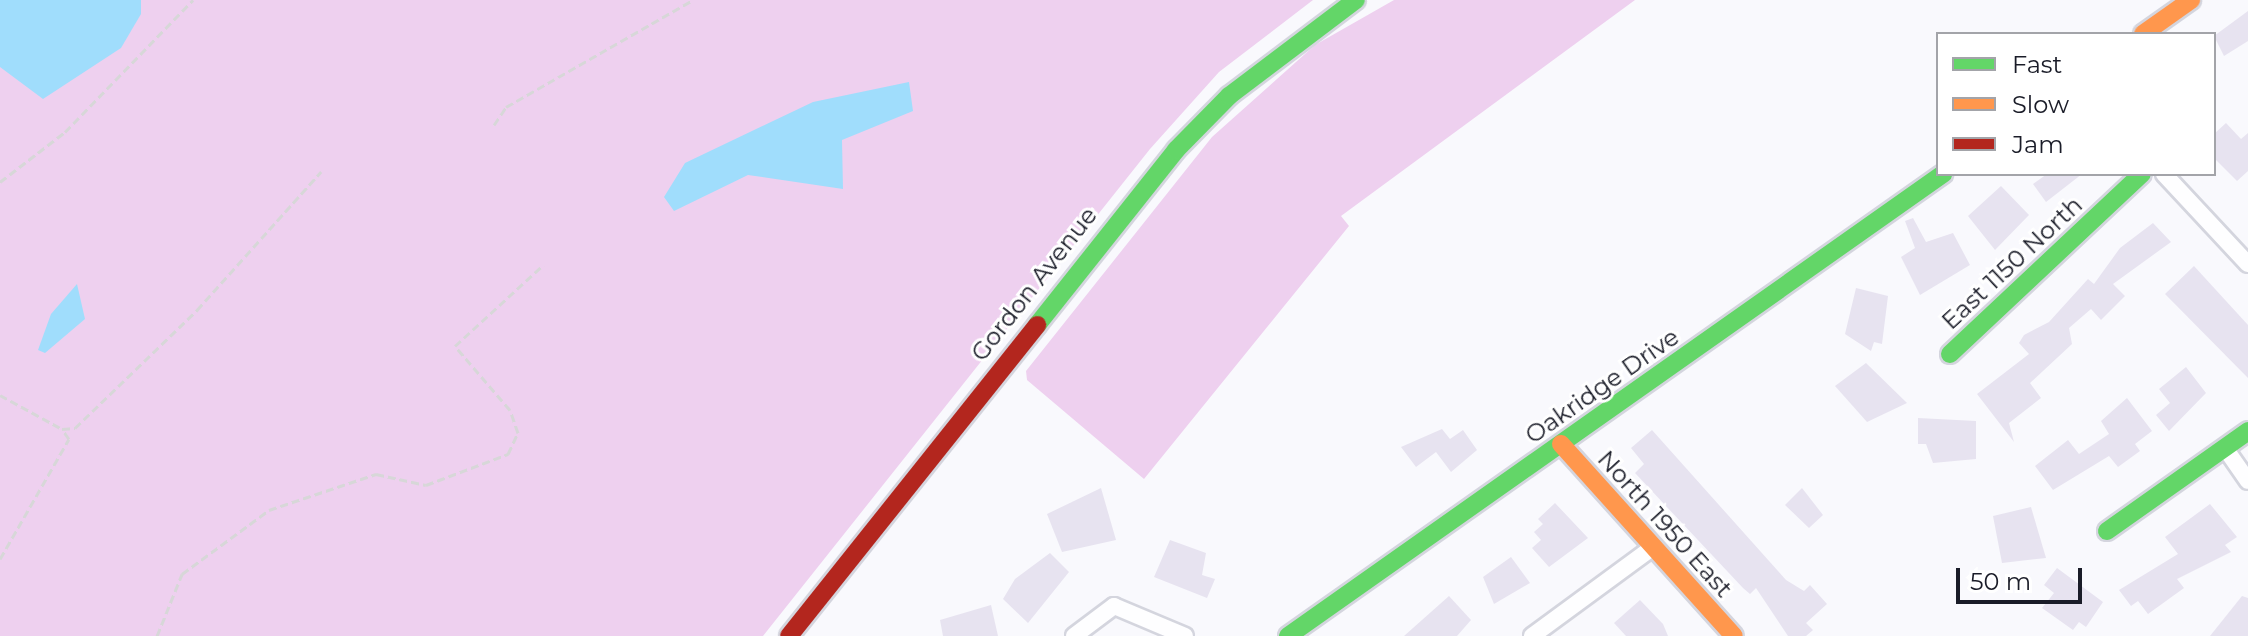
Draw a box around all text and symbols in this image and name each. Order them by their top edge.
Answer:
legend [1936,32,2216,176]
text: Fast [2012,50,2062,79]
text: Slow [2012,90,2069,119]
text: Jam [2012,130,2064,159]
street label: East 1150 North [1936,191,2088,335]
street label: Gordon Avenue [965,201,1103,367]
street label: Oakridge Drive [1520,322,1684,450]
street label: North 1950 East [1592,445,1738,603]
scale bar [1960,552,2086,602]
text: 50 m [1970,567,2031,596]

